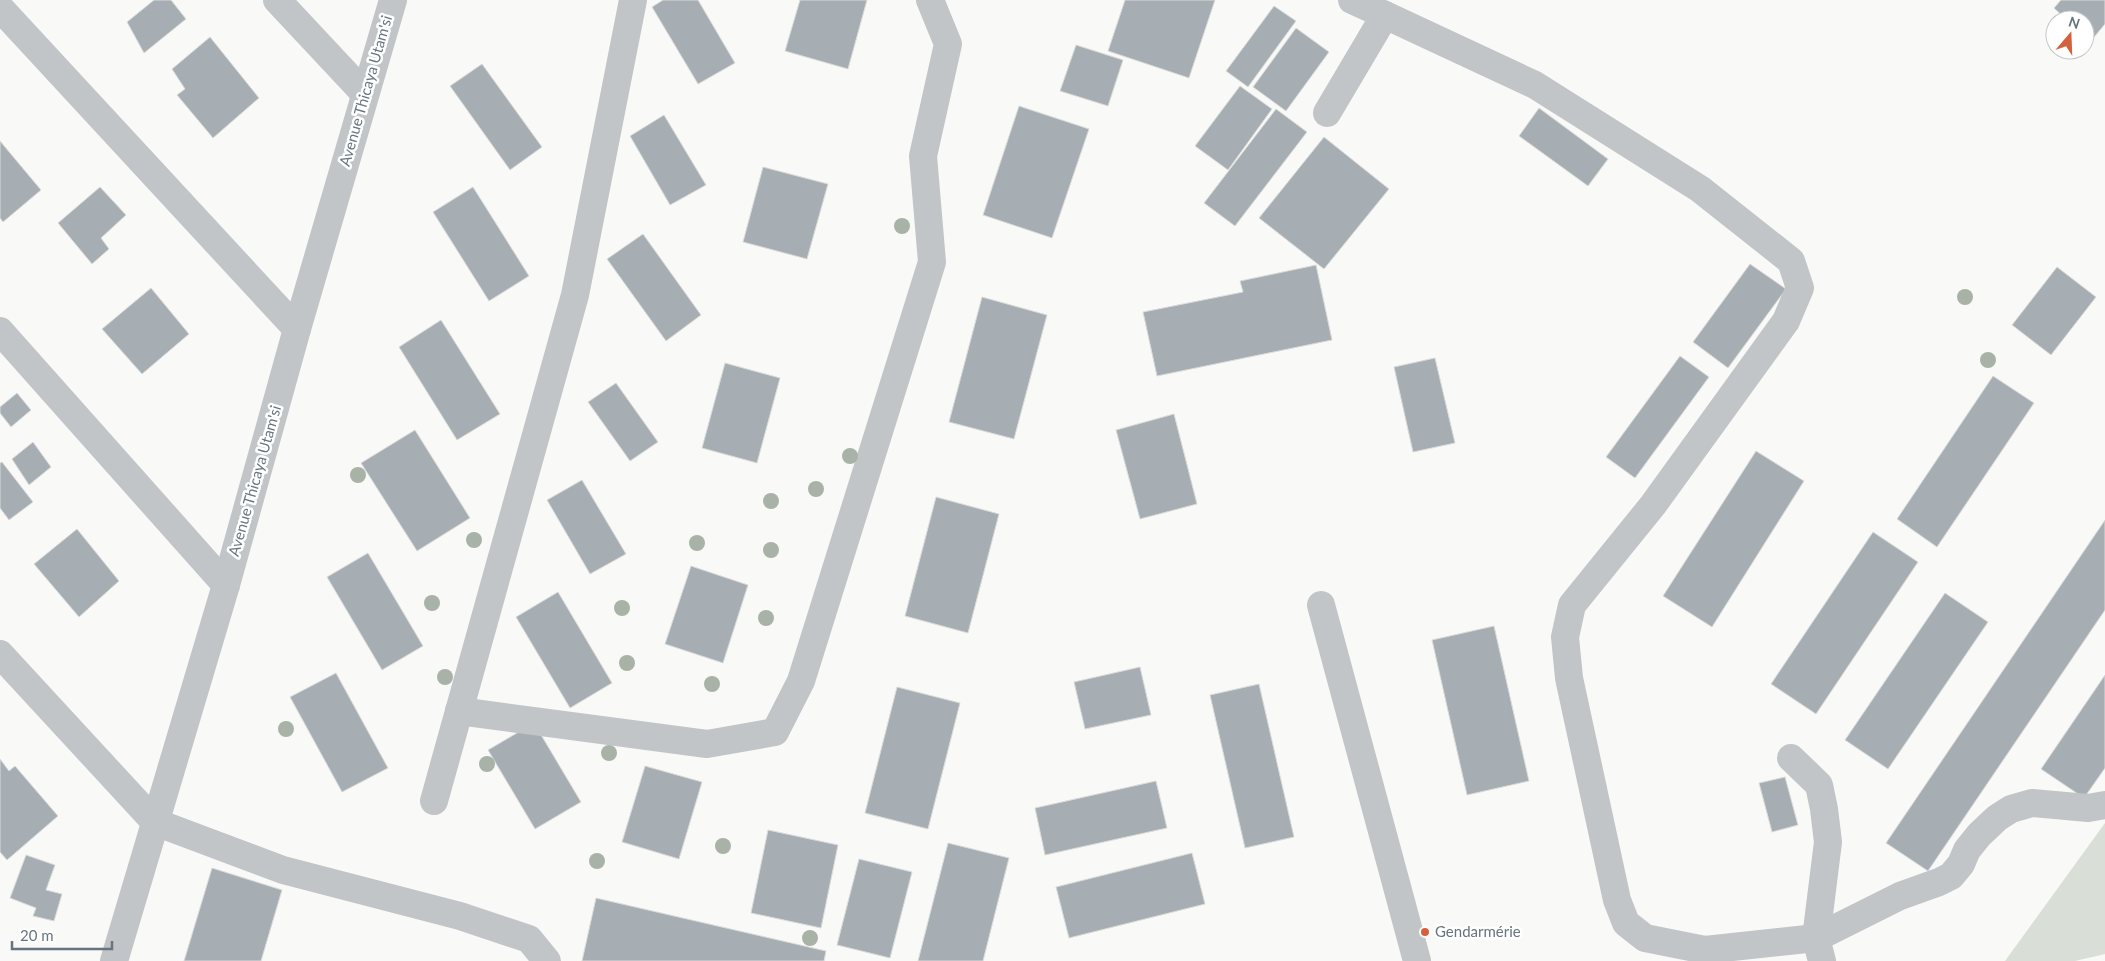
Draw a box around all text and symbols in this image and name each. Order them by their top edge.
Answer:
north arrow [2045,10,2095,60]
text: N [2067,12,2082,32]
street label: Avenue Thicaya Utam'si [335,13,395,168]
street label: Avenue Thicaya Utam'si [224,403,284,558]
scale bar [12,918,112,950]
place label: Gendarmérie [1435,922,1521,940]
text: 20 m [20,926,54,944]
marker: Gendarmérie [1419,926,1431,938]

